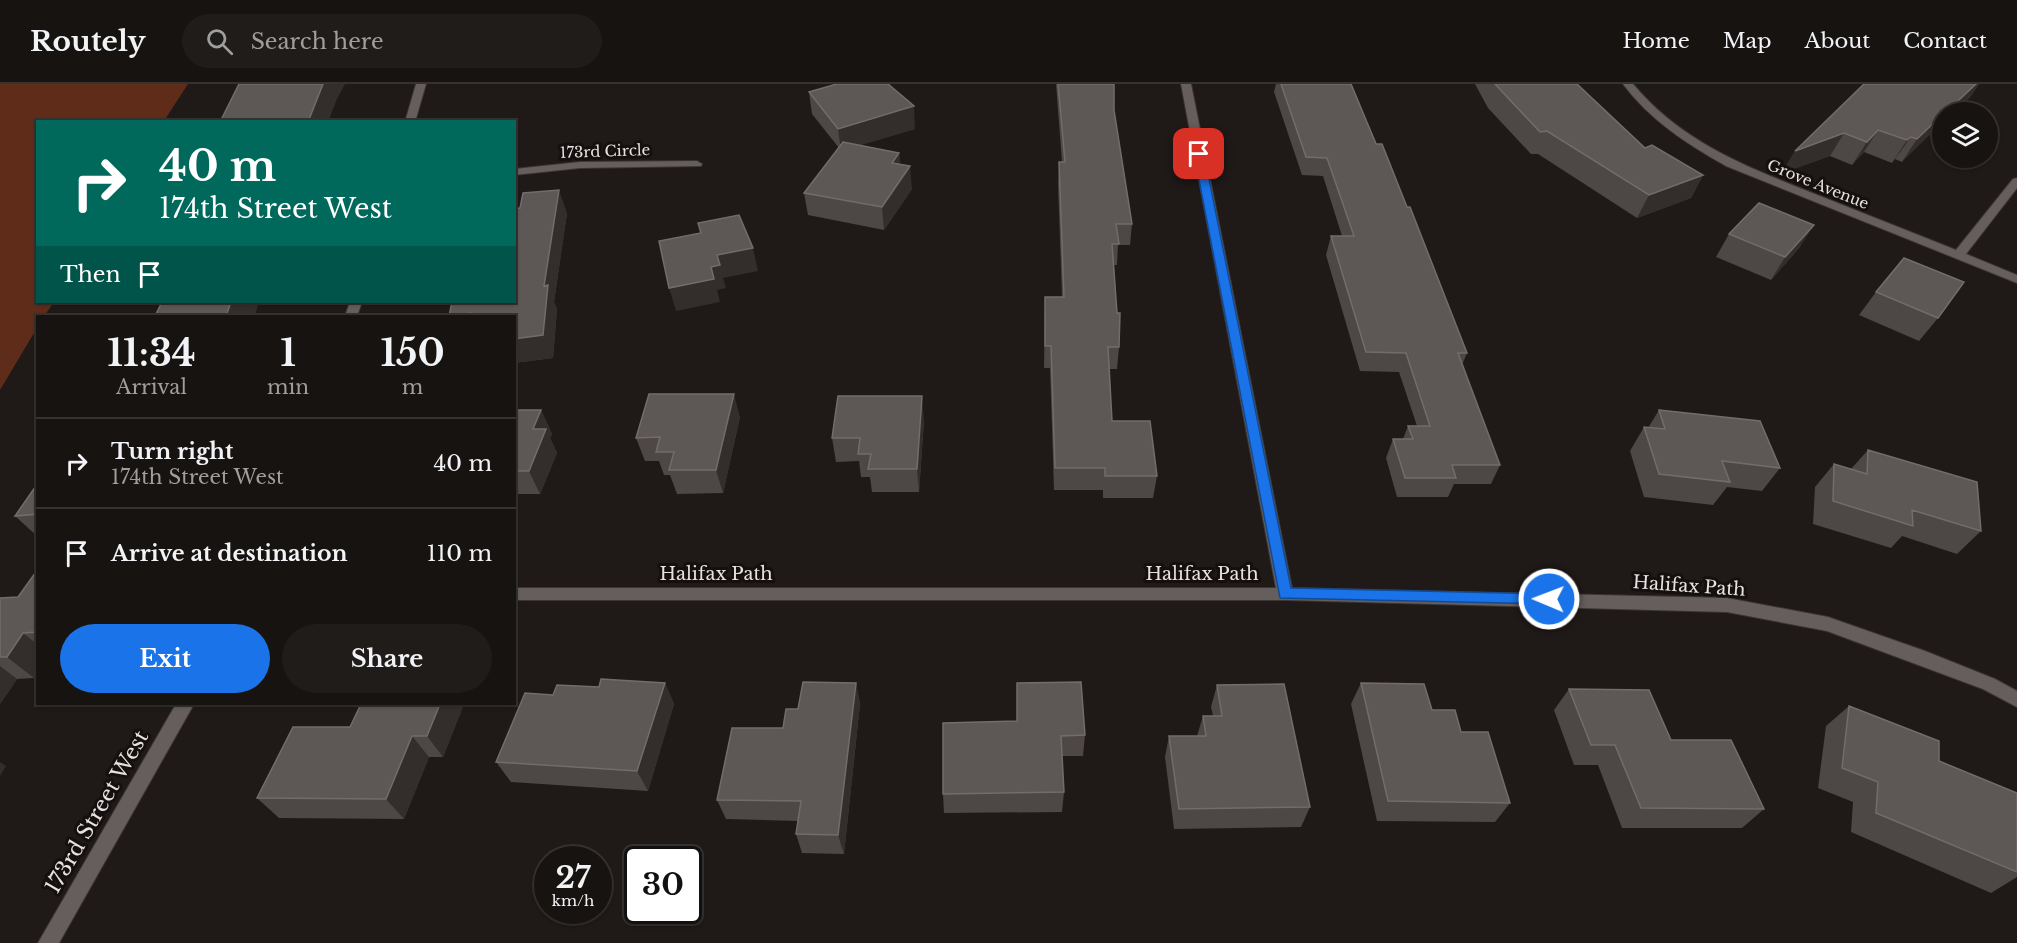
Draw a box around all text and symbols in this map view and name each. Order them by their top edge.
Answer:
search box [182,14,602,68]
text: Routely [30,24,146,59]
icon: search [203,25,236,58]
text: Search here [251,28,384,55]
text: Home [1623,28,1690,54]
text: Map [1723,28,1771,54]
text: About [1804,28,1870,54]
text: Contact [1903,28,1987,54]
map controls [1932,102,1998,168]
button: layers [1932,102,1998,168]
pin [1173,128,1224,179]
icon: arrive [1182,137,1215,170]
text: 40 m [159,140,276,192]
street label: 173rd Circle [559,140,651,162]
icon: right [60,144,138,222]
street label: Grove Avenue [1764,155,1872,213]
text: 174th Street West [159,192,392,225]
icon: arrive [133,258,166,291]
text: Then [60,261,121,288]
text: 11:34 [107,331,196,376]
text: 1 [280,331,296,376]
text: 150 [380,331,445,376]
text: Arrival [116,375,187,399]
text: min [267,375,309,399]
text: m [402,375,423,399]
text: Turn right [111,438,233,465]
icon: right [60,447,93,480]
text: 40 m [434,450,492,477]
text: 174th Street West [111,465,284,489]
icon: arrive [60,537,93,570]
text: Arrive at destination [111,540,348,567]
text: 110 m [427,540,492,567]
street label: Halifax Path [659,563,773,585]
street label: Halifax Path [1145,563,1259,585]
position arrow [1517,567,1581,631]
street label: Halifax Path [1632,571,1746,601]
button: Exit [60,624,270,693]
button: Share [282,624,492,693]
street label: 173rd Street West [40,726,154,898]
speed limit sign: 30 [624,846,702,924]
text: 27 [555,859,591,896]
text: km/h [552,891,594,910]

